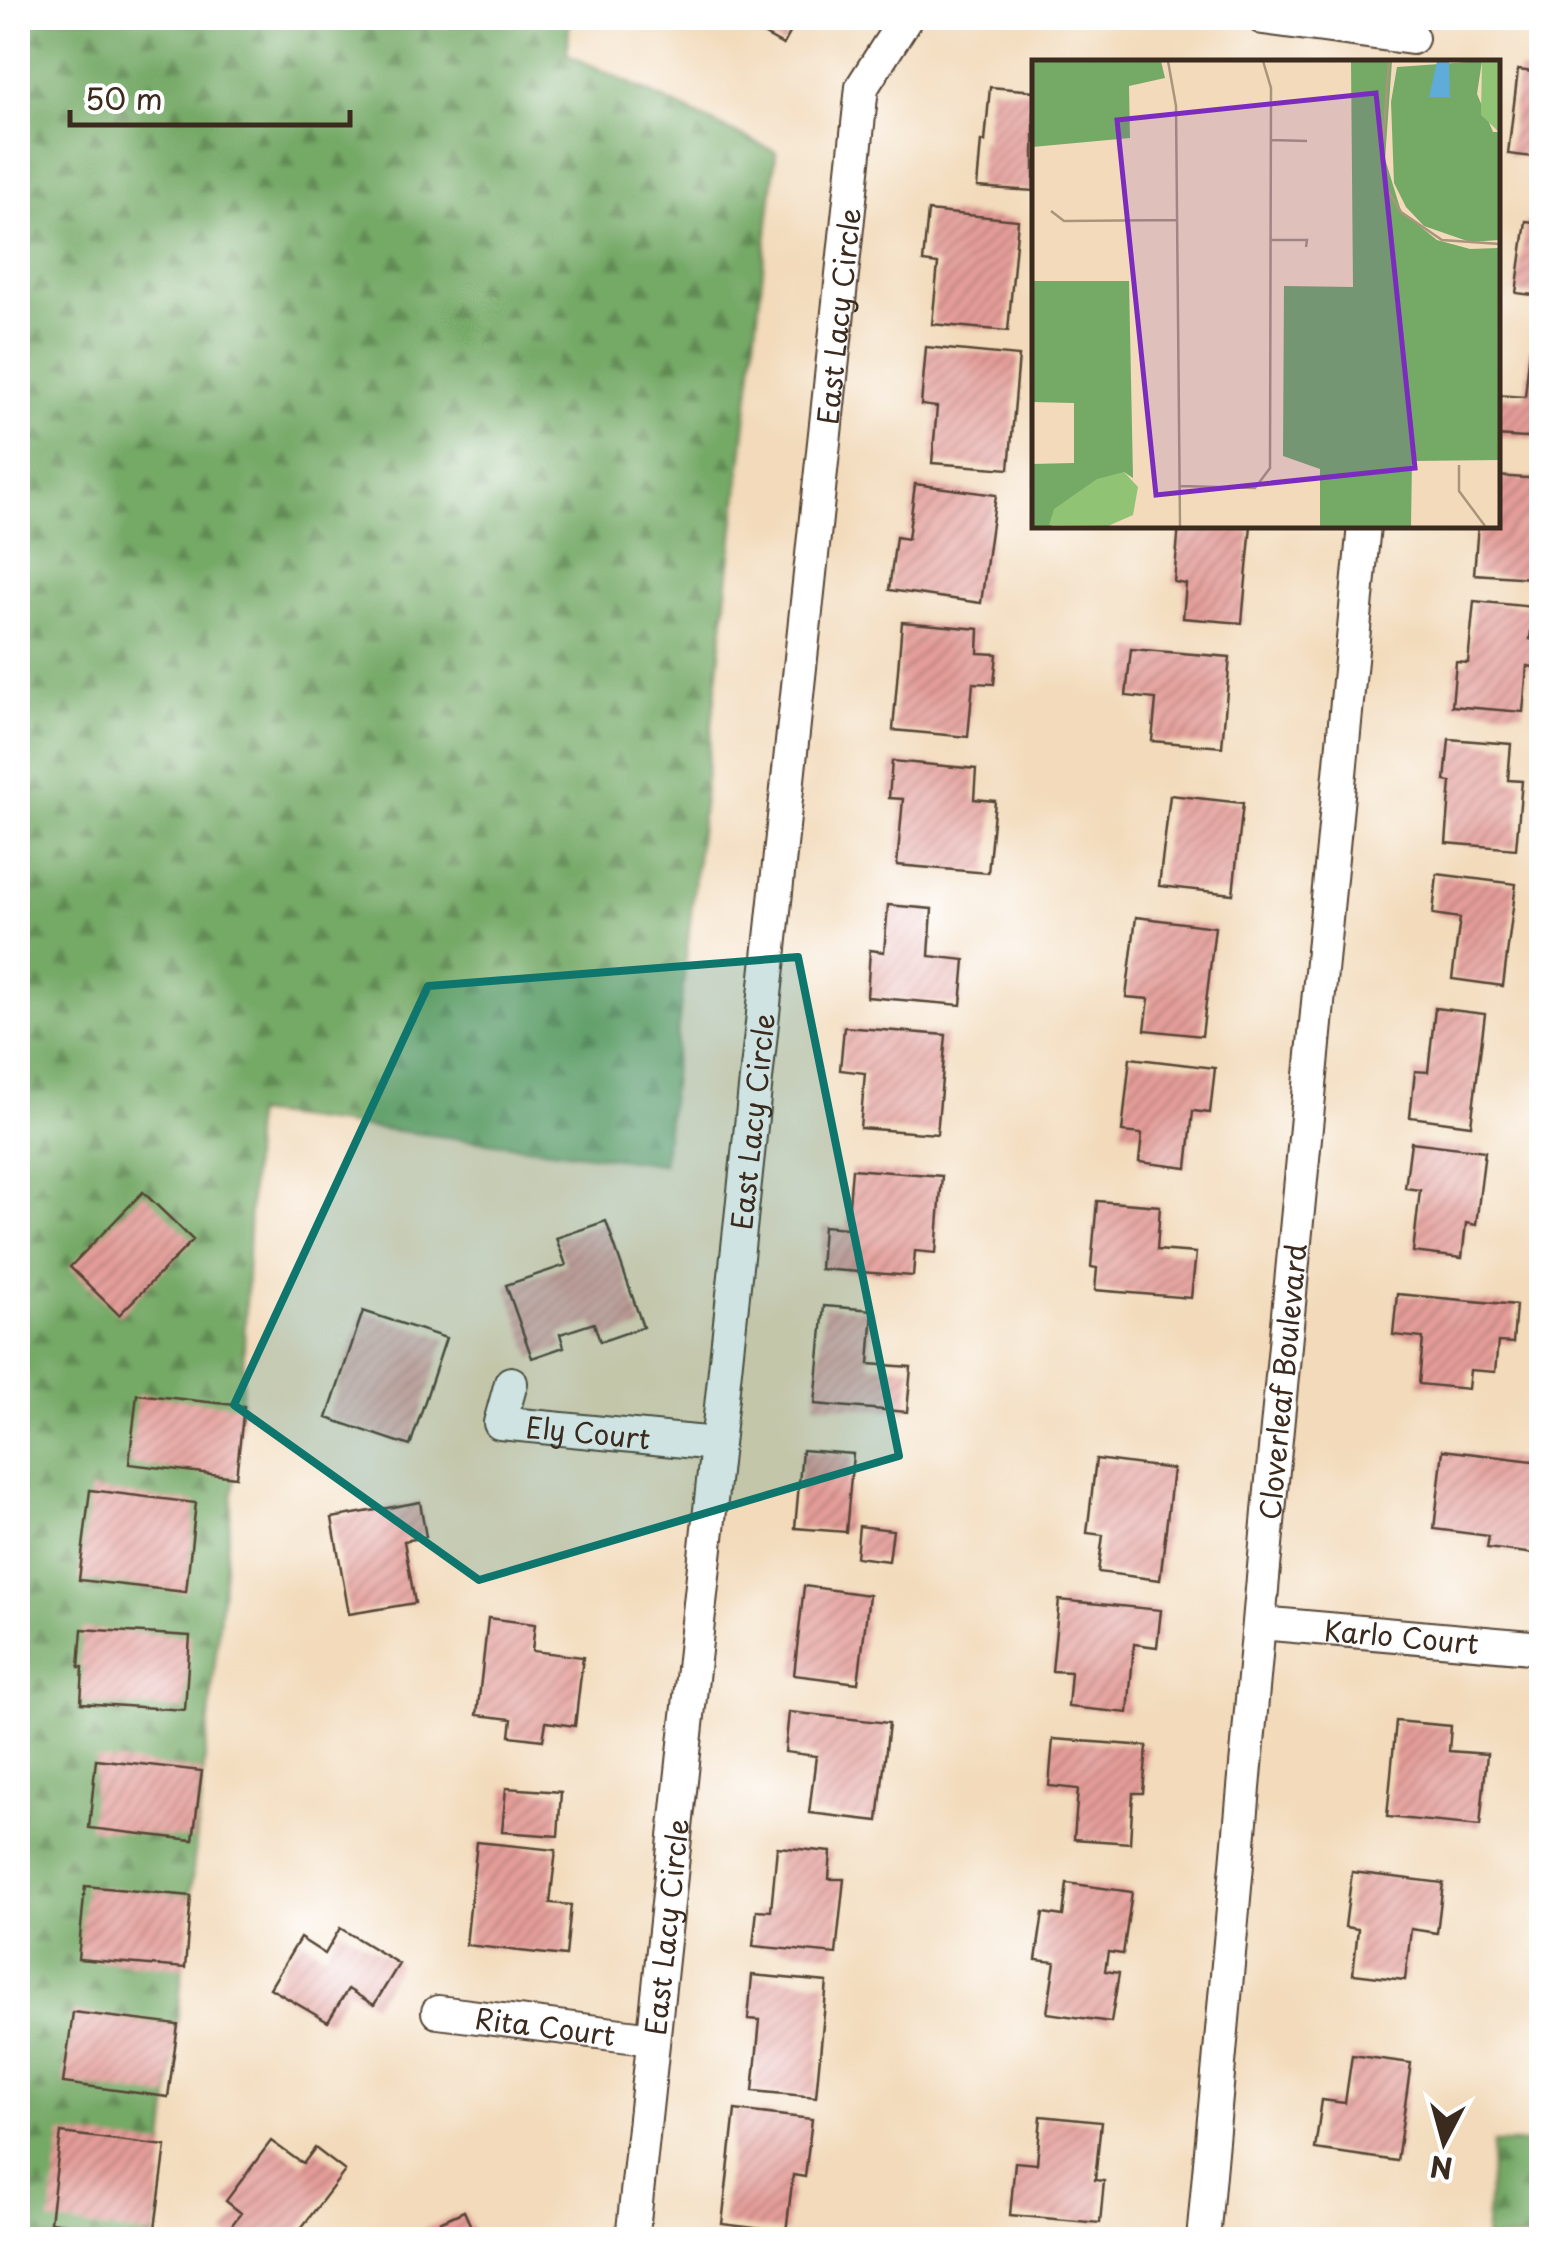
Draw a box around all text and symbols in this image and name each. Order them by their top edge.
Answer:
inset map [1032,60,1499,528]
scale bar [70,65,350,127]
text: 50 m [85,75,163,120]
street label: East Lacy Circle [805,205,870,426]
street label: East Lacy Circle [719,1011,784,1232]
street label: Cloverleaf Boulevard [1247,1242,1316,1522]
street label: Ely Court [524,1404,652,1459]
street label: Karlo Court [1322,1607,1480,1664]
street label: East Lacy Circle [633,1816,698,2037]
street label: Rita Court [473,1995,618,2056]
north arrow [1394,2092,1494,2192]
text: N [1428,2146,1455,2191]

